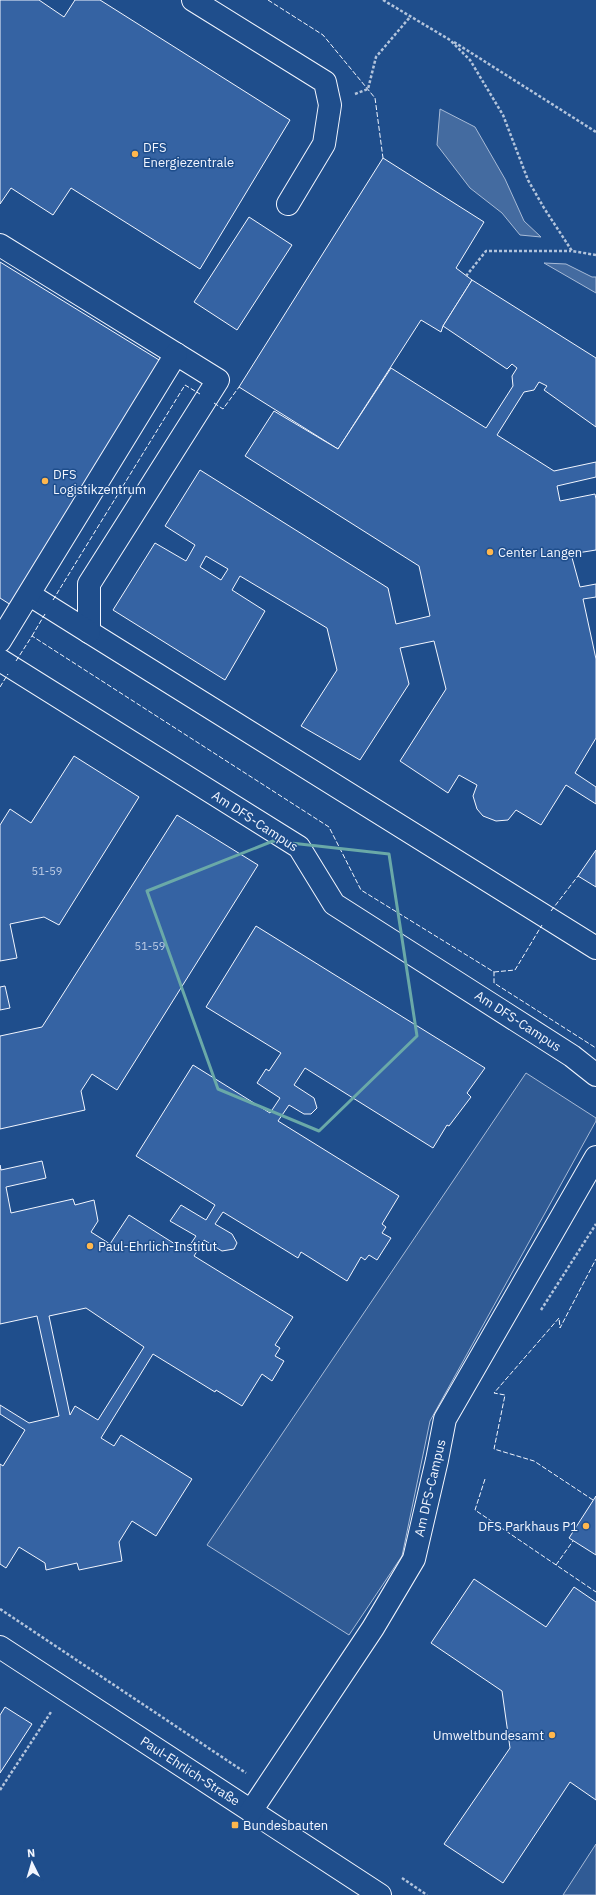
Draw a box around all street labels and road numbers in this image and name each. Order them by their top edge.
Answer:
street label: Am DFS-Campus [209,787,301,855]
street label: Am DFS-Campus [472,987,564,1055]
street label: Am DFS-Campus [411,1438,449,1538]
street label: Paul-Ehrlich-Straße [137,1732,243,1810]

